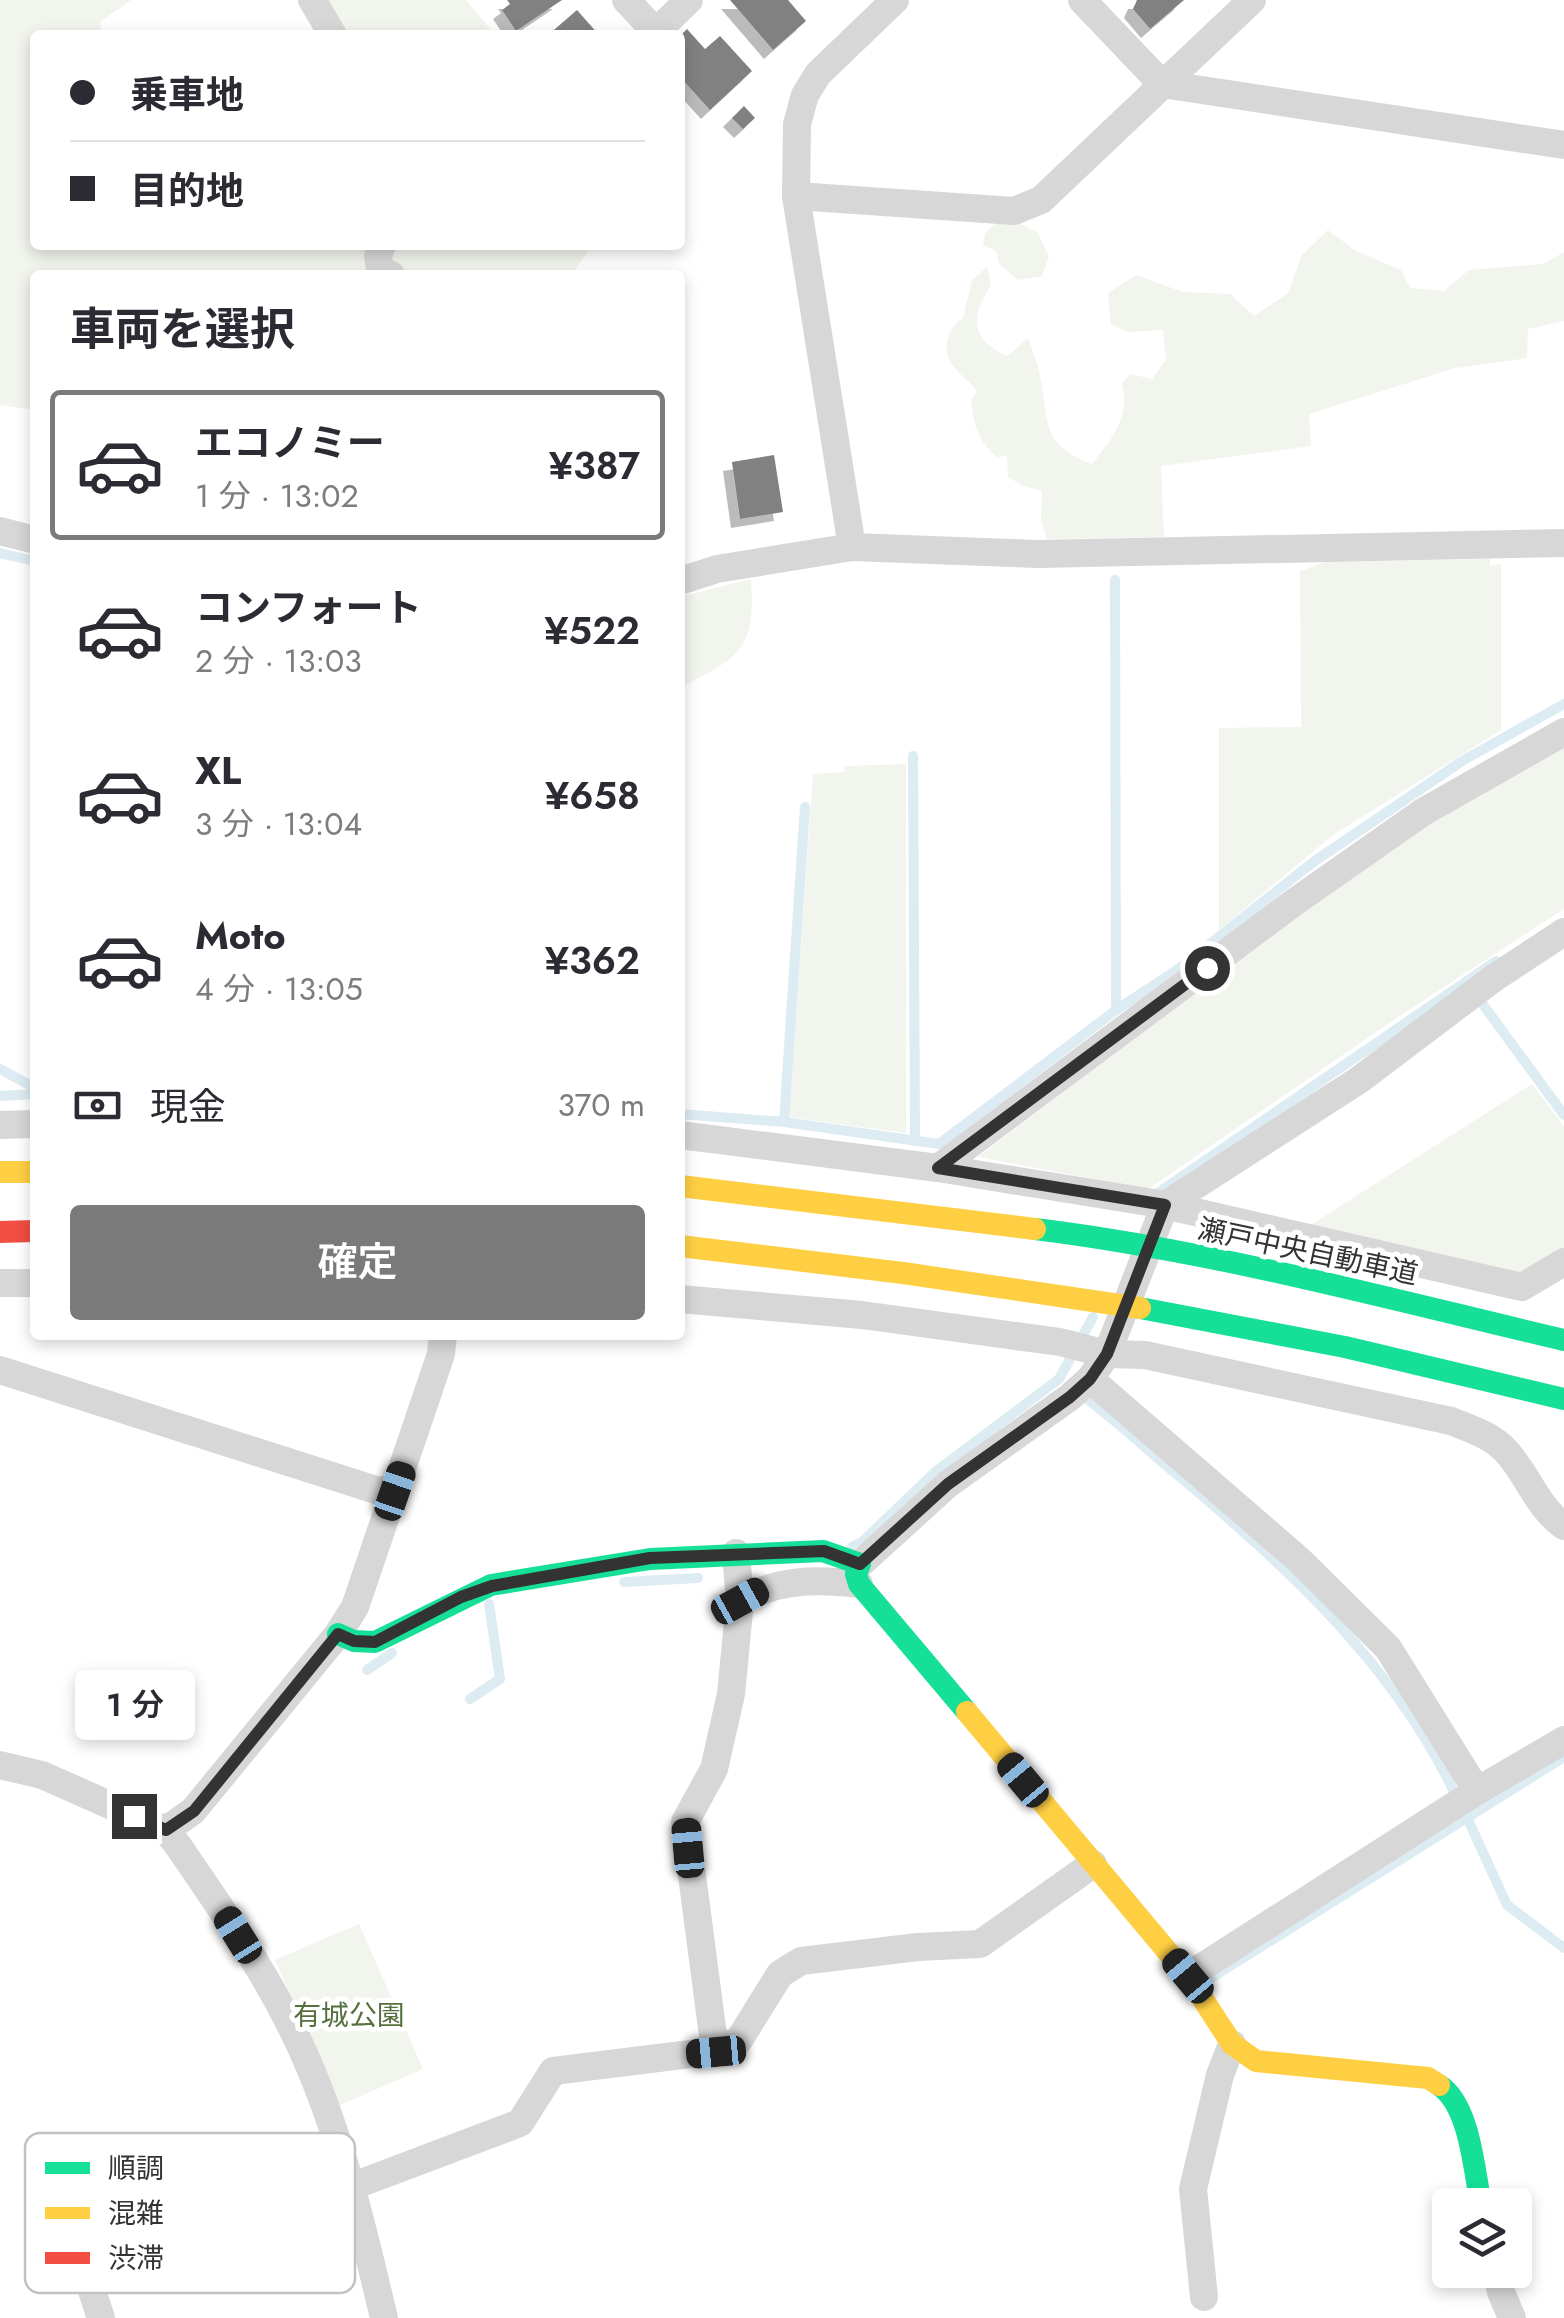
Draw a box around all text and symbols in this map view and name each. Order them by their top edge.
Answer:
text: 乗車地 [130,67,244,122]
text: 目的地 [130,163,244,218]
text: 車両を選択 [70,297,295,362]
text: エコノミー [195,415,385,470]
icon: car [75,420,165,510]
text: ¥387 [549,438,640,493]
text: 1 分 · 13:02 [195,473,359,519]
text: コンフォート [195,580,422,635]
icon: car [75,585,165,675]
text: ¥522 [544,603,640,658]
text: 2 分 · 13:03 [195,638,362,684]
text: XL [195,743,241,798]
icon: car [75,750,165,840]
text: ¥658 [545,768,640,823]
text: 3 分 · 13:04 [195,801,362,847]
text: Moto [195,908,286,963]
icon: car [75,915,165,1005]
text: ¥362 [545,933,640,988]
route start [1185,946,1230,991]
text: 4 分 · 13:05 [195,966,363,1012]
icon: cash [70,1078,125,1133]
text: 現金 [150,1079,226,1134]
text: 370 m [557,1082,645,1128]
button: 確定 [70,1205,645,1320]
street label: 瀬戸中央自動車道 [1194,1208,1422,1295]
car [371,1458,419,1524]
car [706,1573,774,1629]
callout: 1 分 [74,1671,194,1741]
text: 1 分 [106,1682,164,1728]
car [992,1747,1054,1813]
route end [112,1794,157,1839]
car [670,1817,706,1879]
car [209,1902,267,1968]
car [1157,1943,1219,2009]
park label: 有城公園 [293,1995,405,2036]
car [685,2034,747,2070]
legend [25,2133,355,2293]
text: 順調 [108,2148,164,2189]
map controls [1432,2188,1532,2288]
button: layers [1432,2188,1532,2288]
text: 混雑 [108,2193,164,2234]
text: 渋滞 [108,2238,164,2279]

